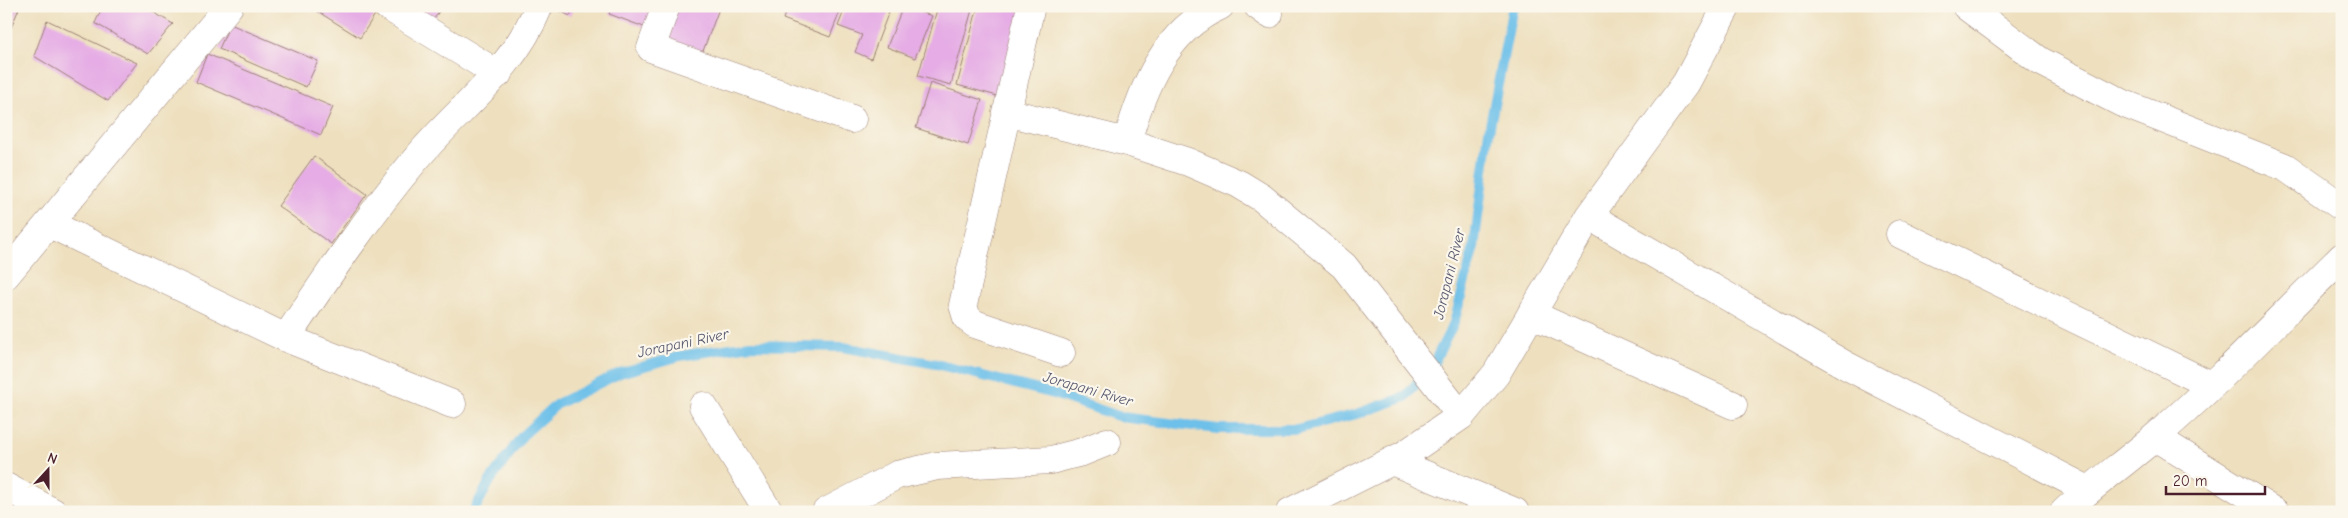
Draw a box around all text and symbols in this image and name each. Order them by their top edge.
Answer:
water label: Jorapani River [1429,226,1469,322]
water label: Jorapani River [635,324,731,362]
water label: Jorapani River [1040,367,1136,411]
north arrow [22,446,72,496]
text: N [45,449,60,468]
scale bar [2166,463,2264,495]
text: 20 m [2173,472,2207,490]

